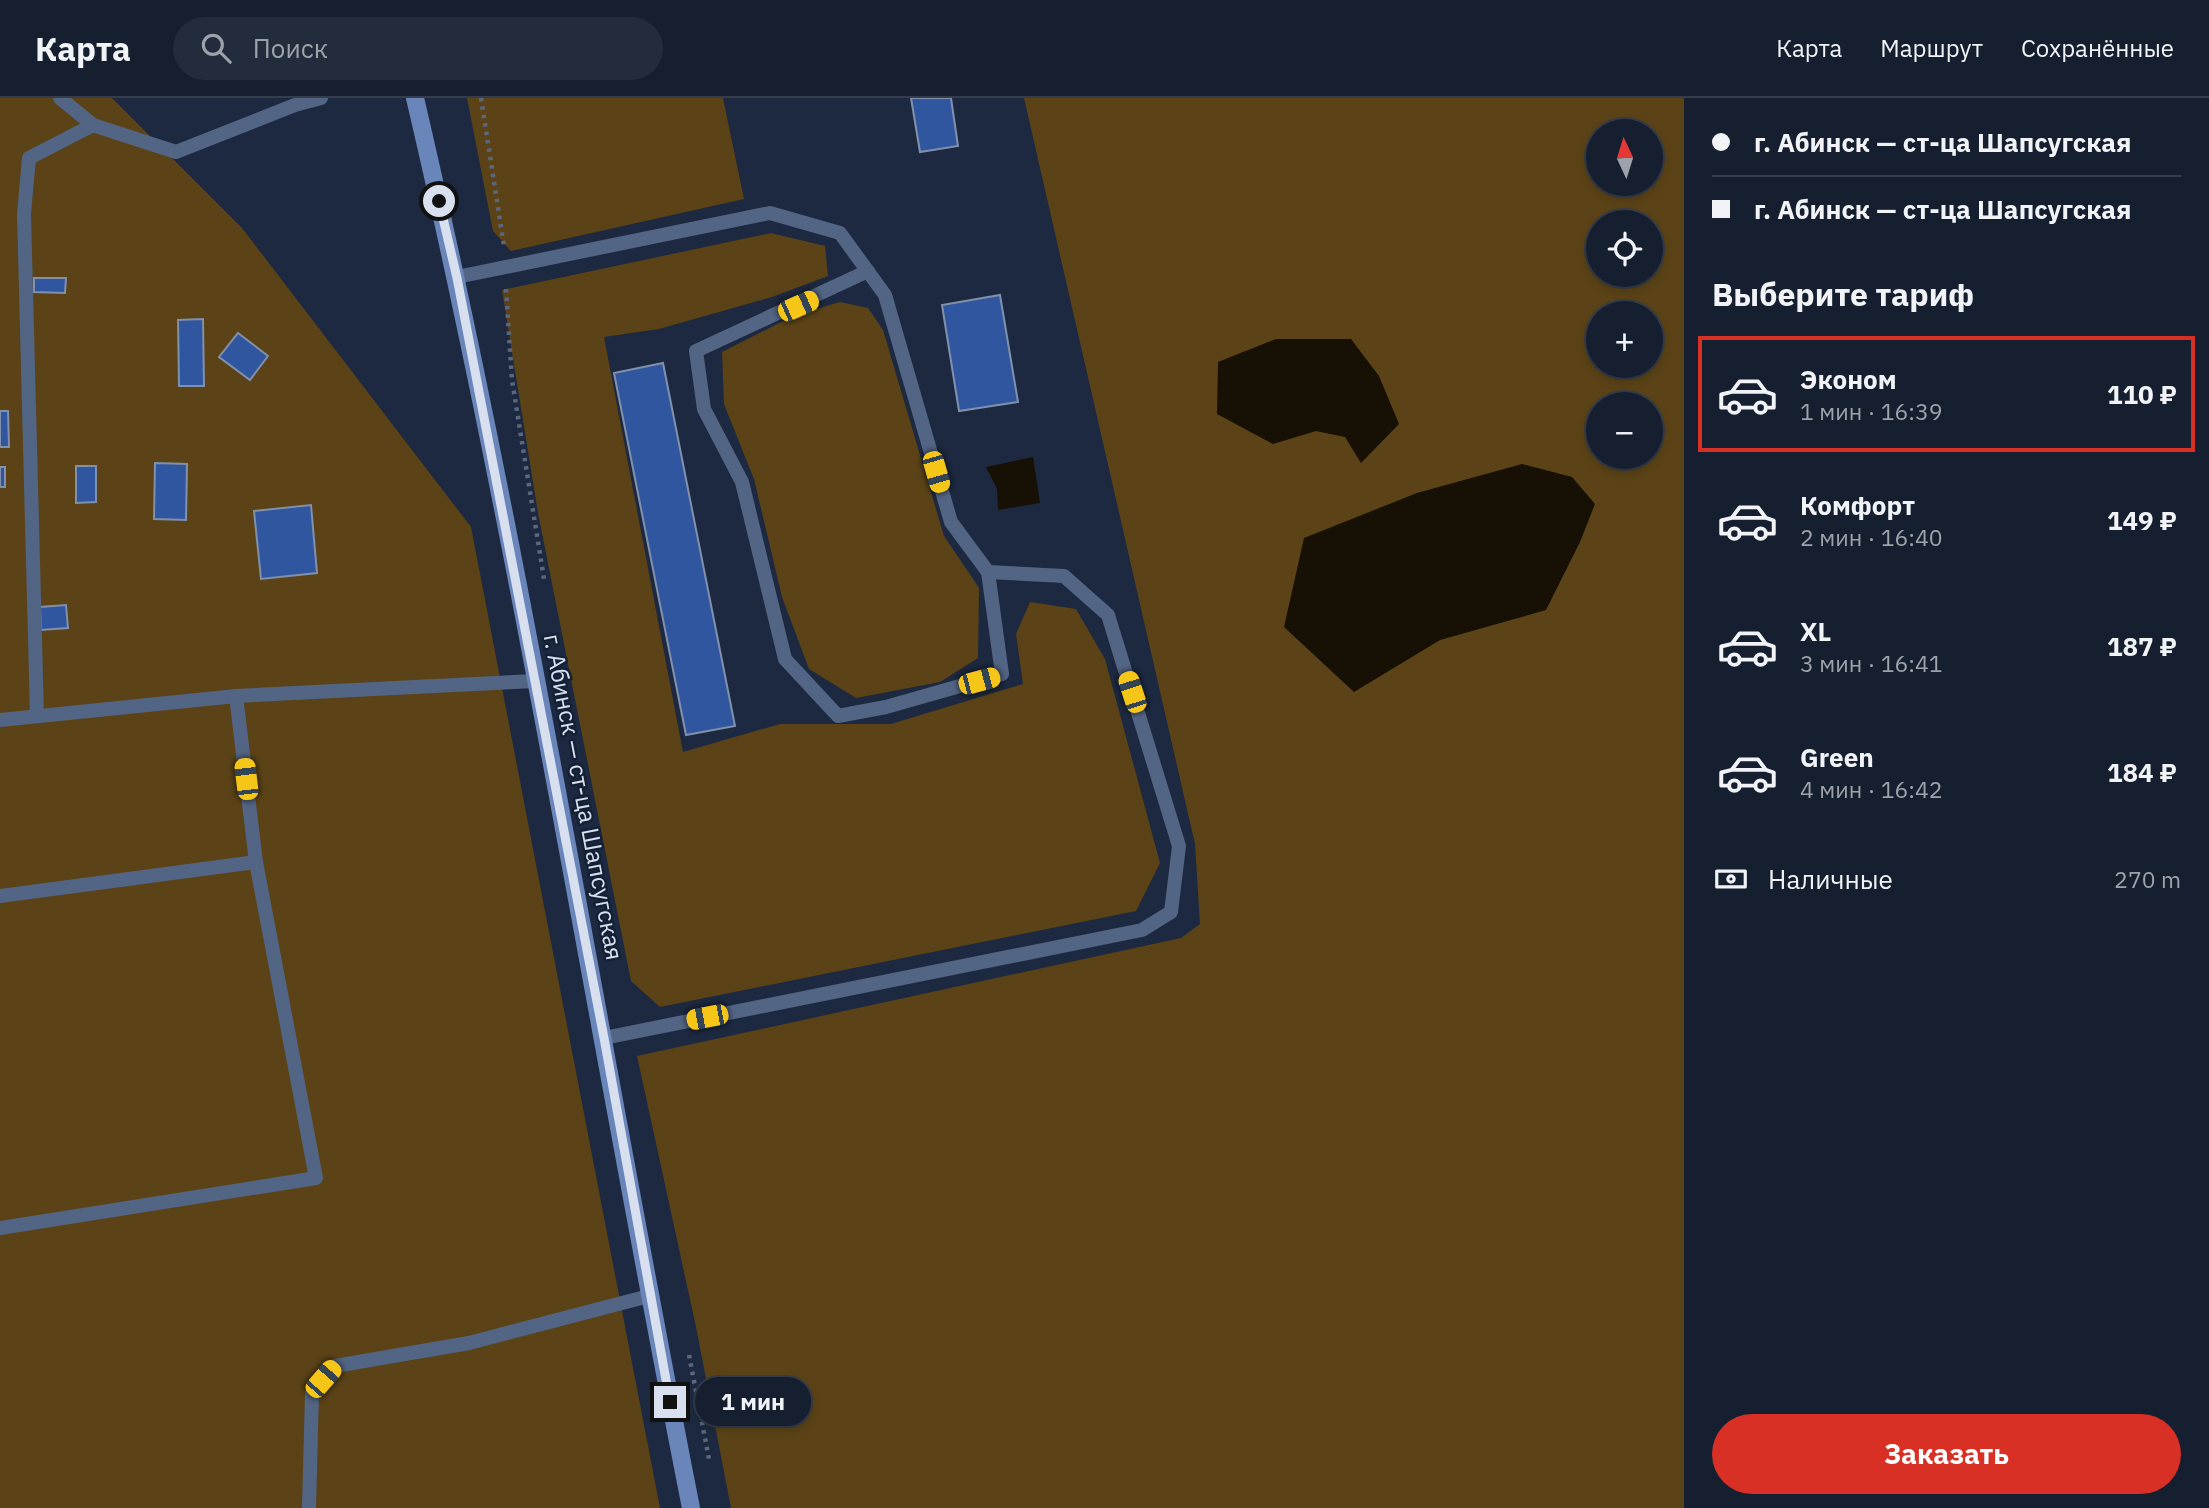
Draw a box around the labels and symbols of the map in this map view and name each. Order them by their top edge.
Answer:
north arrow [1586,119,1662,196]
route start [423,185,455,217]
car [775,288,822,324]
car [921,449,952,495]
street label: г. Абинск — ст-ца Шапсугская [537,631,631,963]
car [956,665,1003,697]
car [1116,669,1149,715]
car [234,757,259,801]
car [685,1003,730,1031]
car [302,1356,345,1402]
callout: 1 мин [694,1378,810,1426]
route end [654,1386,686,1418]

